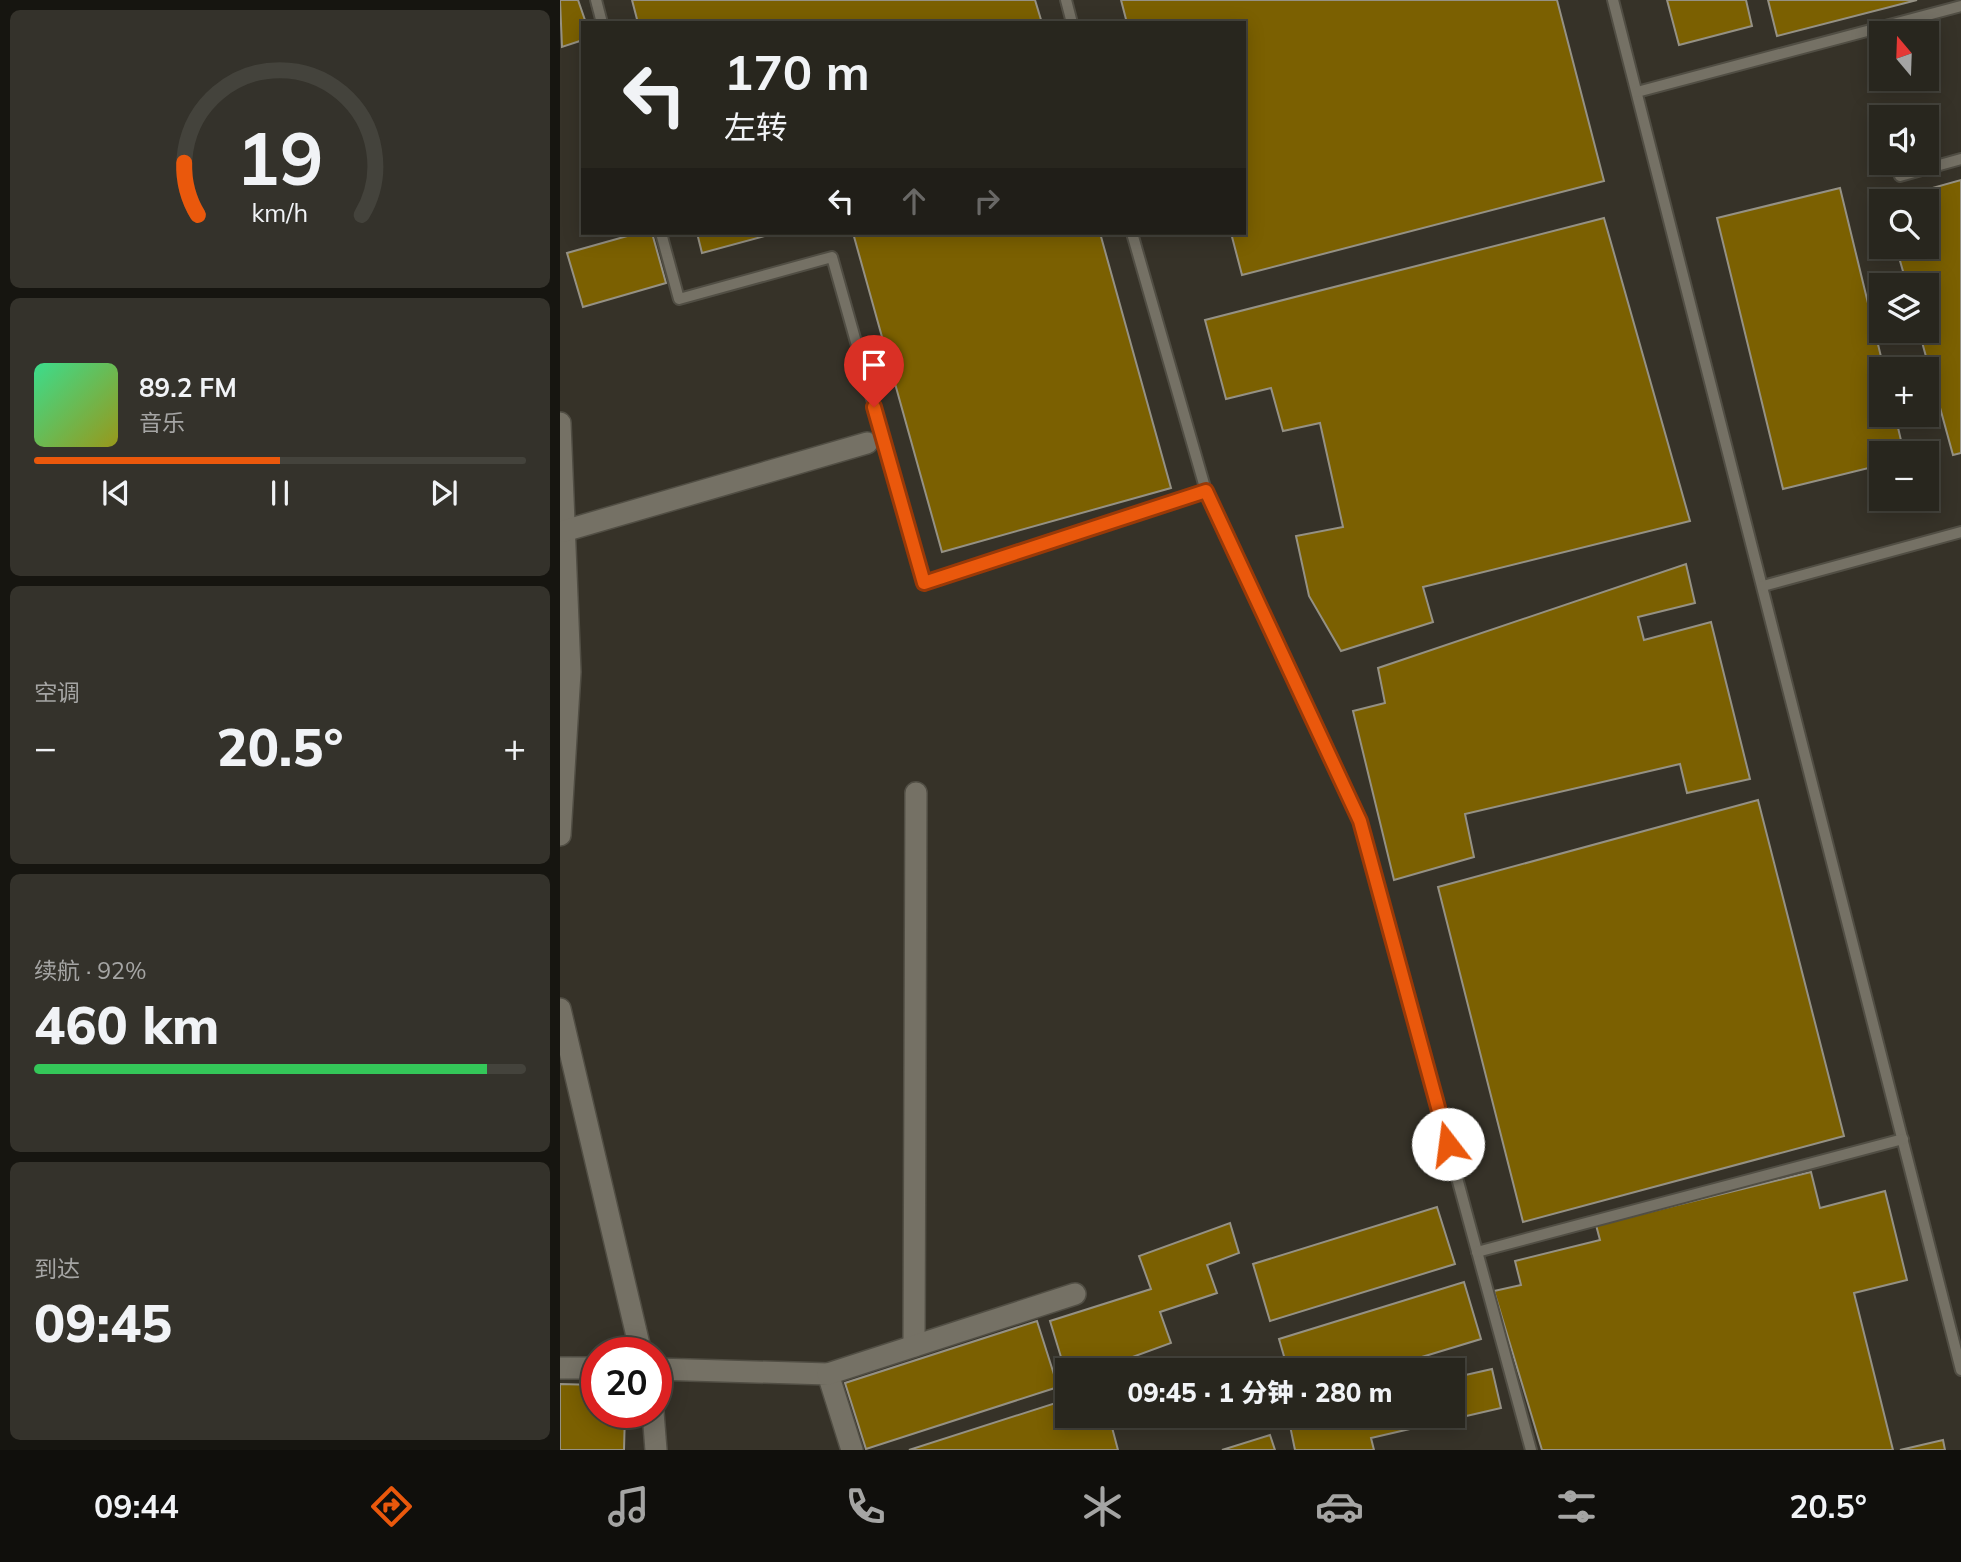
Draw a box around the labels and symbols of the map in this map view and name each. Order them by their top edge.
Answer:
north arrow [1869,21,1939,91]
pin [844,335,904,407]
position arrow [1411,1107,1485,1181]
speed limit sign: 20 [581,1337,672,1428]

